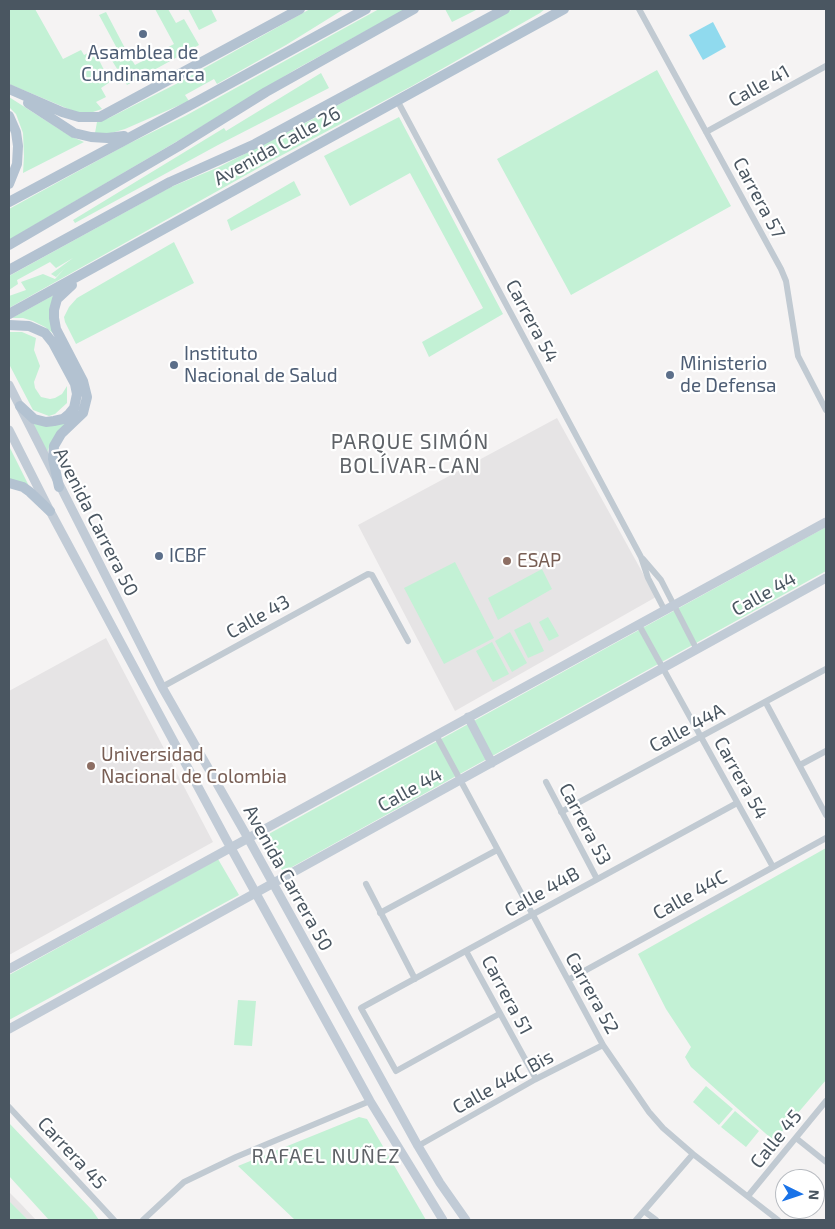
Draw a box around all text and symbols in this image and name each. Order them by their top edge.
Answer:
marker: Asamblea de Cundinamarca [137,28,149,40]
place label: Asamblea de Cundinamarca [81,42,205,86]
street label: Calle 41 [725,60,793,112]
street label: Avenida Calle 26 [210,102,344,190]
street label: Carrera 57 [728,154,790,242]
street label: Carrera 54 [501,276,563,366]
place label: Instituto Nacional de Salud [184,343,338,387]
place label: Ministerio de Defensa [680,353,777,397]
marker: Instituto Nacional de Salud [168,359,180,371]
marker: Ministerio de Defensa [664,369,676,381]
district label: PARQUE SIMÓN BOLÍVAR-CAN [329,429,491,479]
street label: Avenida Carrera 50 [49,444,143,600]
place label: ICBF [169,545,207,567]
marker: ICBF [153,550,165,562]
place label: ESAP [517,550,561,572]
marker: ESAP [501,555,513,567]
street label: Calle 44 [728,567,800,621]
street label: Calle 43 [222,590,294,644]
street label: Calle 44A [645,699,729,757]
street label: Carrera 54 [709,733,773,823]
place label: Universidad Nacional de Colombia [101,744,287,788]
marker: Universidad Nacional de Colombia [85,760,97,772]
street label: Calle 44 [374,763,446,817]
street label: Carrera 53 [554,779,616,869]
street label: Avenida Carrera 50 [238,801,338,955]
street label: Calle 44B [501,862,583,922]
street label: Calle 44C [649,865,731,925]
street label: Carrera 52 [560,948,624,1038]
street label: Carrera 51 [477,951,537,1039]
street label: Calle 44C Bis [449,1045,557,1119]
street label: Calle 45 [745,1105,807,1173]
street label: Carrera 45 [33,1112,111,1194]
district label: RAFAEL NUÑEZ [250,1144,402,1168]
north arrow [775,1169,825,1219]
text: N [806,1189,823,1201]

